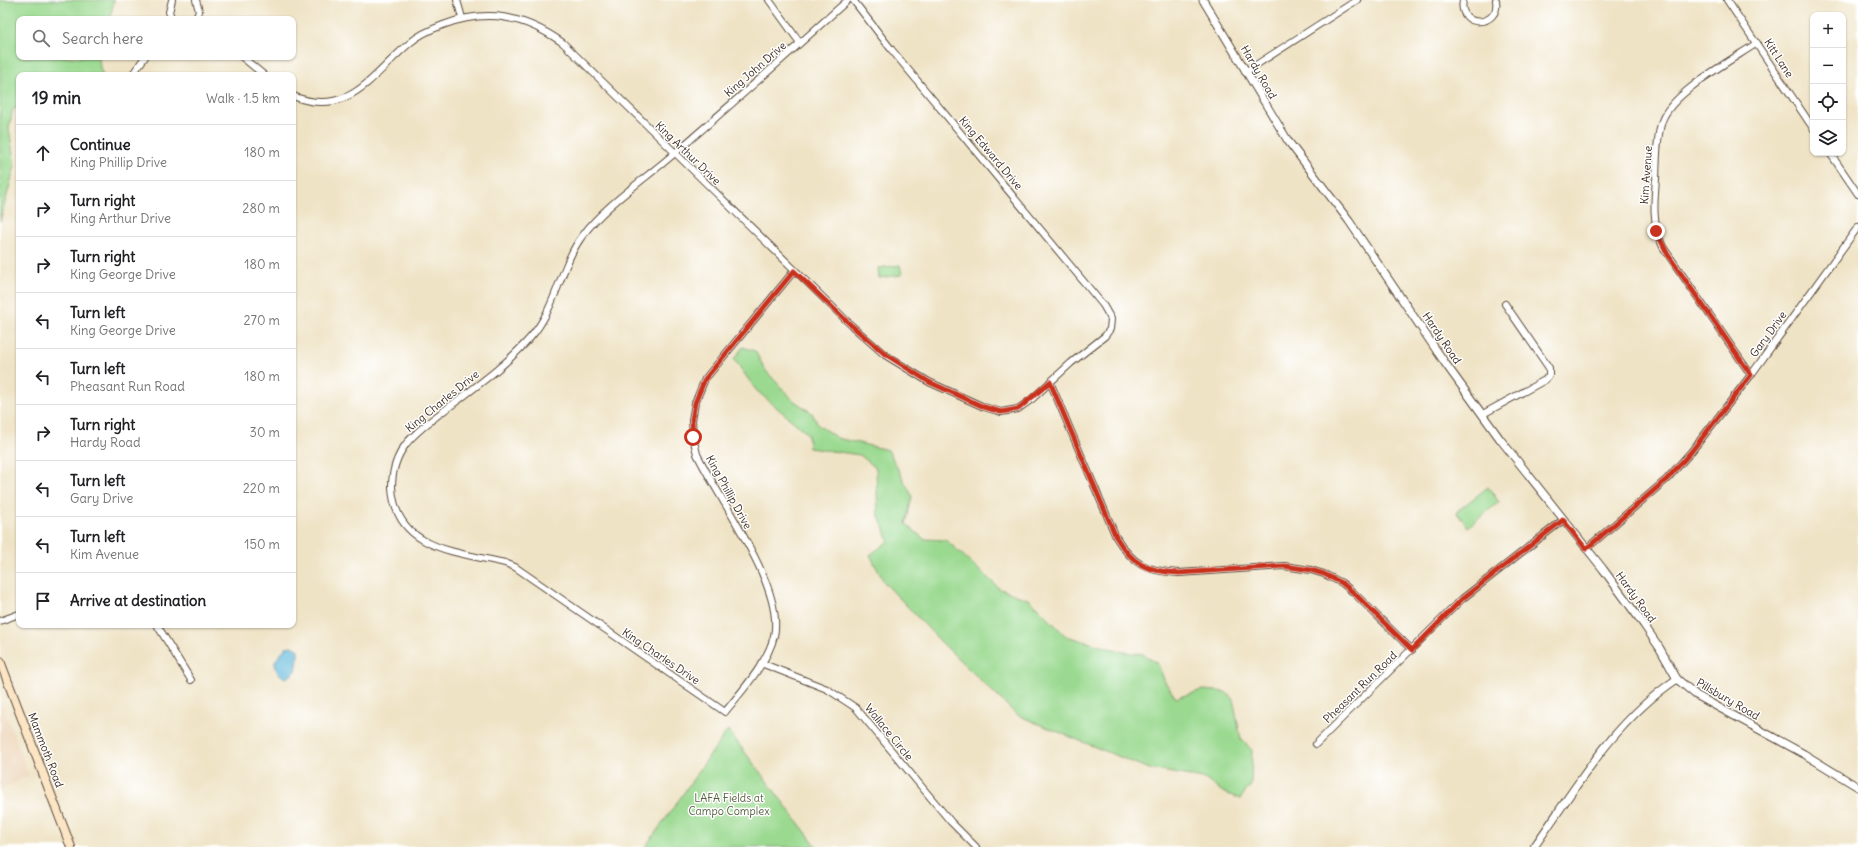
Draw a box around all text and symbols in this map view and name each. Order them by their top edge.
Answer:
map controls [1810,12,1846,156]
button: + [1810,12,1846,48]
search box [16,16,296,60]
icon: search [30,27,52,49]
text: Search here [62,29,143,48]
street label: Kitt Lane [1761,36,1797,80]
street label: King John Drive [721,38,789,100]
street label: Hardy Road [1238,43,1280,102]
button: − [1810,48,1846,84]
button: locate [1810,84,1846,120]
text: 19 min [32,87,81,109]
text: Walk · 1.5 km [206,90,280,107]
street label: King Edward Drive [956,113,1026,193]
street label: King Arthur Drive [652,118,724,188]
button: layers [1810,120,1846,156]
text: Continue [70,135,131,154]
icon: ahead [32,142,54,164]
text: 180 m [244,144,280,161]
street label: Kim Avenue [1637,145,1655,205]
text: King Phillip Drive [70,154,167,171]
text: Turn right [70,191,135,210]
icon: right [32,198,54,220]
text: 280 m [242,200,280,217]
text: King Arthur Drive [70,210,171,227]
route end [1647,222,1665,240]
text: Turn right [70,247,135,266]
icon: right [32,254,54,276]
text: 180 m [244,256,280,273]
text: King George Drive [70,266,176,283]
text: Turn left [70,303,125,322]
street label: Gary Drive [1747,308,1789,360]
street label: Hardy Road [1420,309,1465,367]
icon: left [32,310,54,332]
text: 270 m [243,312,280,329]
text: King George Drive [70,322,176,339]
text: Turn left [70,359,125,378]
icon: left [32,366,54,388]
street label: King Charles Drive [402,367,482,435]
text: 180 m [244,368,280,385]
text: Pheasant Run Road [70,378,185,395]
text: Turn right [70,415,135,434]
icon: right [32,422,54,444]
text: 30 m [250,424,280,441]
route start [684,428,702,446]
text: Hardy Road [70,434,141,451]
street label: King Phillip Drive [703,453,755,531]
text: Turn left [70,471,125,490]
icon: left [32,478,54,500]
text: 220 m [243,480,280,497]
text: Gary Drive [70,490,133,507]
text: Turn left [70,527,125,546]
icon: left [32,534,54,556]
text: 150 m [244,536,280,553]
text: Kim Avenue [70,546,139,563]
street label: Hardy Road [1613,569,1660,626]
icon: arrive [32,590,54,612]
text: Arrive at destination [70,591,206,610]
street label: King Charles Drive [619,625,703,687]
street label: Pheasant Run Road [1320,648,1400,726]
street label: Pillsbury Road [1694,675,1763,723]
street label: Wallace Circle [862,701,916,763]
street label: Mammoth Road [25,711,67,790]
park label: LAFA Fields at Campo Complex [688,791,770,818]

